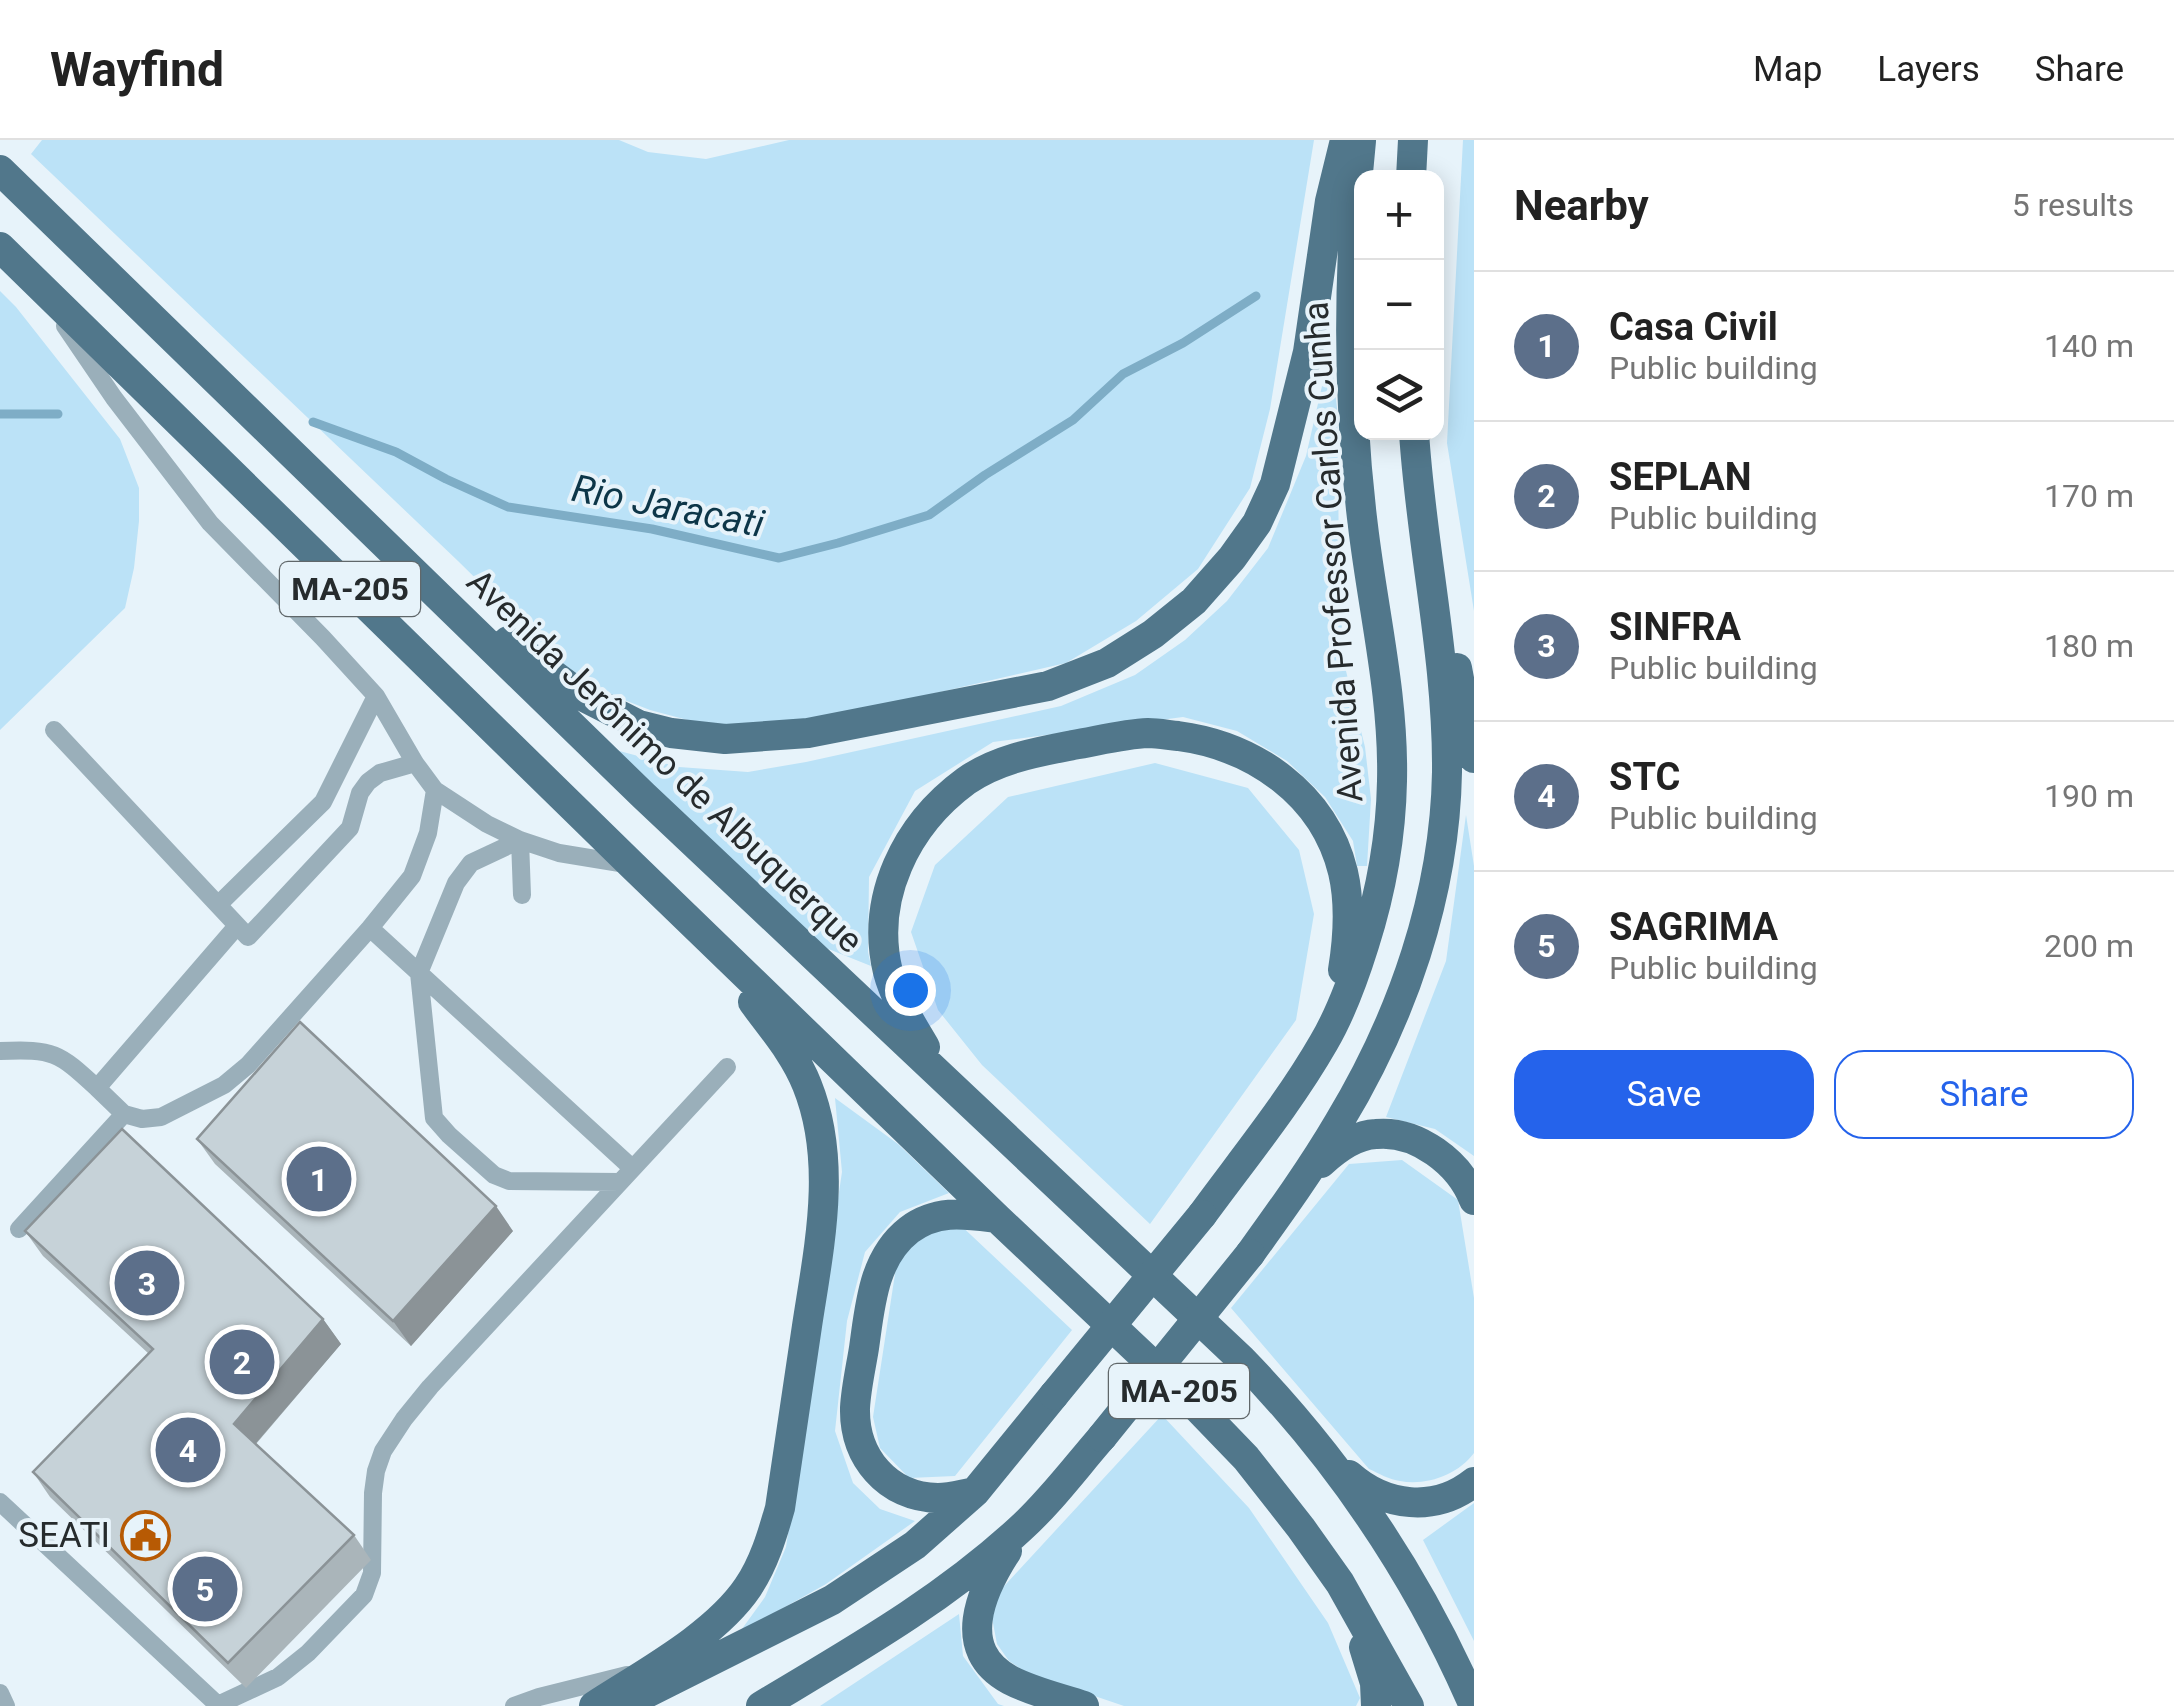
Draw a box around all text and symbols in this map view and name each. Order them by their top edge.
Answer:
text: Wayfind [50,41,224,98]
text: Map [1753,49,1822,90]
text: Layers [1877,49,1980,90]
text: Share [2035,49,2124,90]
map controls [1354,170,1444,440]
button: + [1354,170,1444,260]
text: Nearby [1514,181,1649,230]
text: 5 results [2012,186,2134,224]
button: − [1354,260,1444,350]
street label: Avenida Professor Carlos Cunha [1296,300,1371,804]
text: Casa Civil [1609,305,1778,349]
text: 1 [1537,327,1556,365]
text: 140 m [2044,327,2134,365]
text: Public building [1609,349,1818,387]
button: layers [1354,350,1444,440]
text: SEPLAN [1609,455,1752,499]
water label: Rio Jaracati [568,466,768,546]
text: 2 [1537,477,1556,515]
text: 170 m [2044,477,2134,515]
text: Public building [1609,499,1818,537]
street label: Avenida Jerônimo de Albuquerque [459,561,871,961]
road number: MA-205 [280,562,420,616]
text: SINFRA [1609,605,1741,649]
text: 3 [1537,627,1556,665]
text: 180 m [2044,627,2134,665]
text: Public building [1609,649,1818,687]
text: STC [1609,755,1680,799]
text: 4 [1537,777,1556,815]
text: 190 m [2044,777,2134,815]
text: Public building [1609,799,1818,837]
text: SAGRIMA [1609,905,1778,949]
text: 5 [1537,927,1556,965]
text: 200 m [2044,927,2134,965]
text: Public building [1609,949,1818,987]
your location [885,965,936,1016]
button: Save [1514,1050,1814,1139]
button: Share [1834,1050,2134,1139]
pin: 1 [286,1142,352,1216]
pin: 3 [114,1246,180,1320]
pin: 2 [210,1324,274,1400]
road number: MA-205 [1109,1364,1249,1418]
pin: 4 [156,1412,220,1488]
public building icon: SEATI [119,1509,171,1561]
place label: SEATI [18,1515,110,1556]
pin: 5 [172,1552,238,1626]

